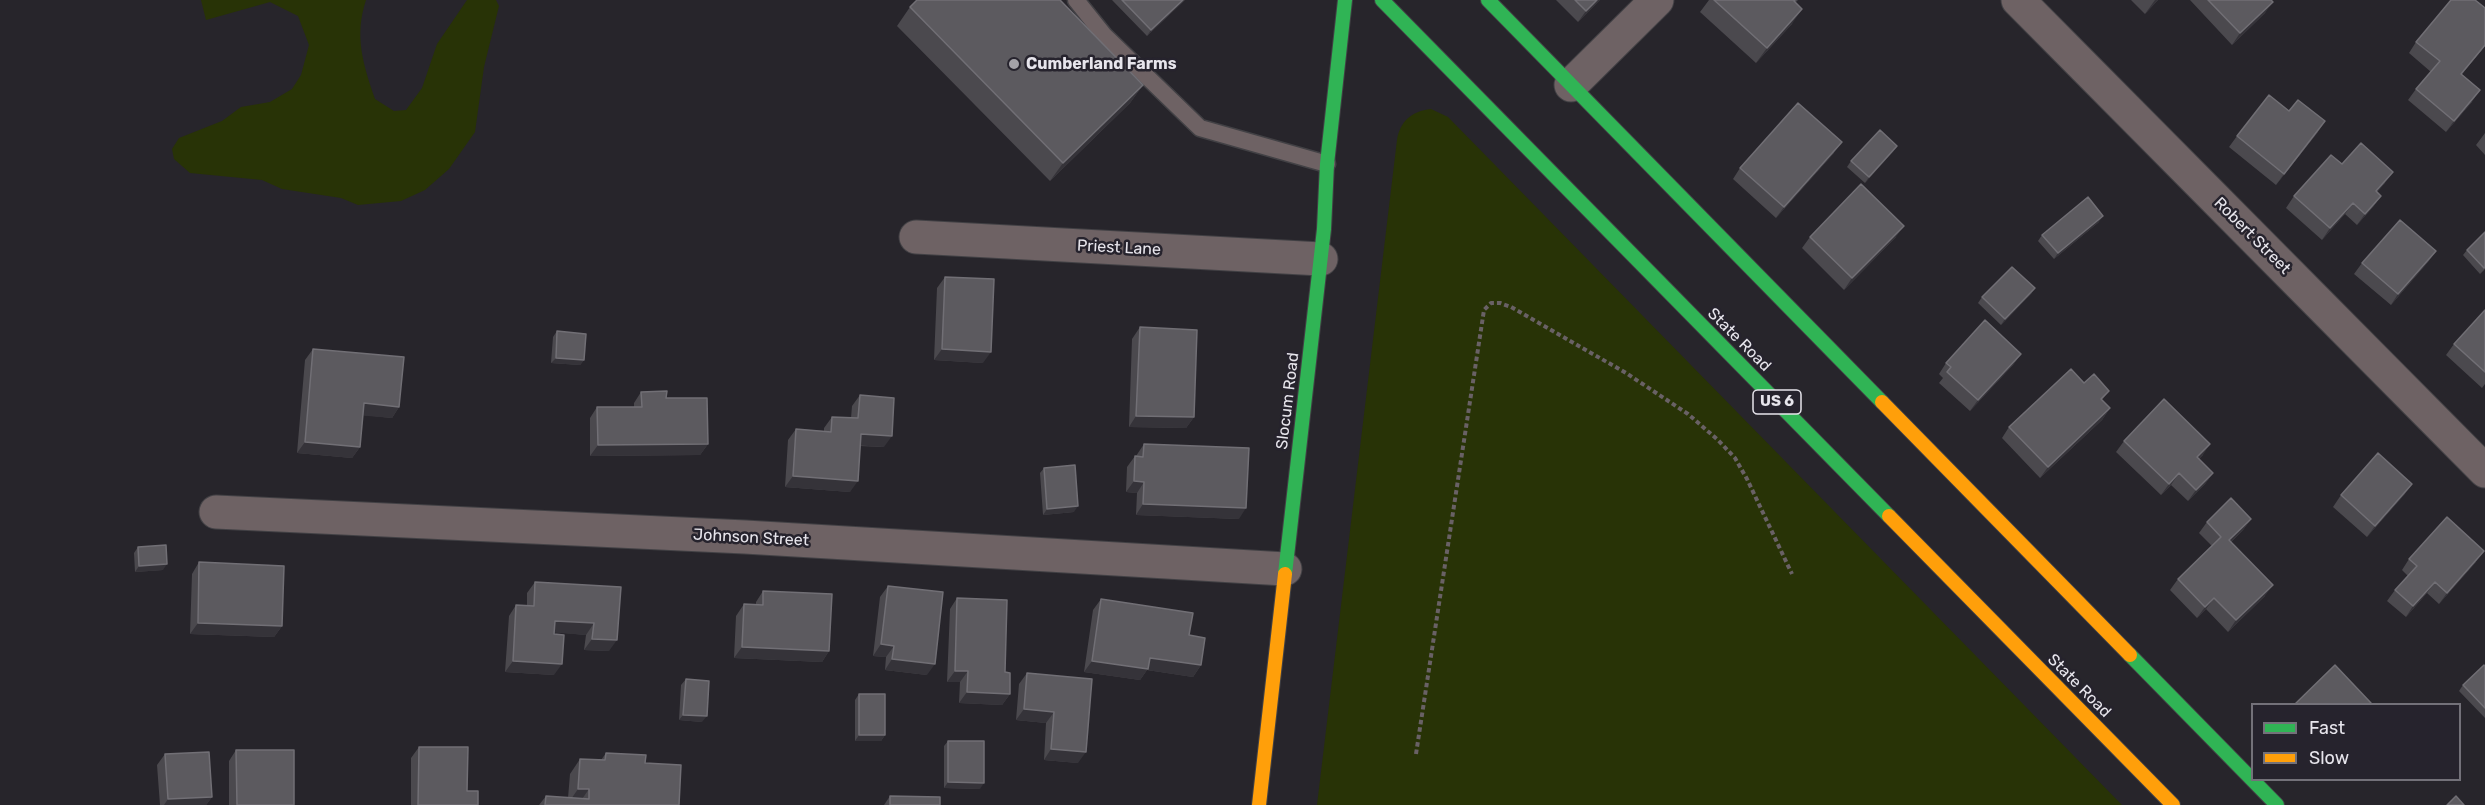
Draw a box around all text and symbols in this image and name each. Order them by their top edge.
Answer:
place label: Cumberland Farms [1026,54,1177,74]
marker: Cumberland Farms [1007,57,1021,71]
street label: Robert Street [2210,194,2294,278]
street label: Priest Lane [1077,236,1161,260]
street label: State Road [1703,304,1775,376]
street label: Slocum Road [1273,351,1303,451]
road number: US 6 [1753,390,1801,414]
street label: Johnson Street [693,525,809,551]
street label: State Road [2043,650,2115,722]
legend [2251,703,2461,781]
text: Fast [2309,717,2345,739]
text: Slow [2309,747,2349,769]

